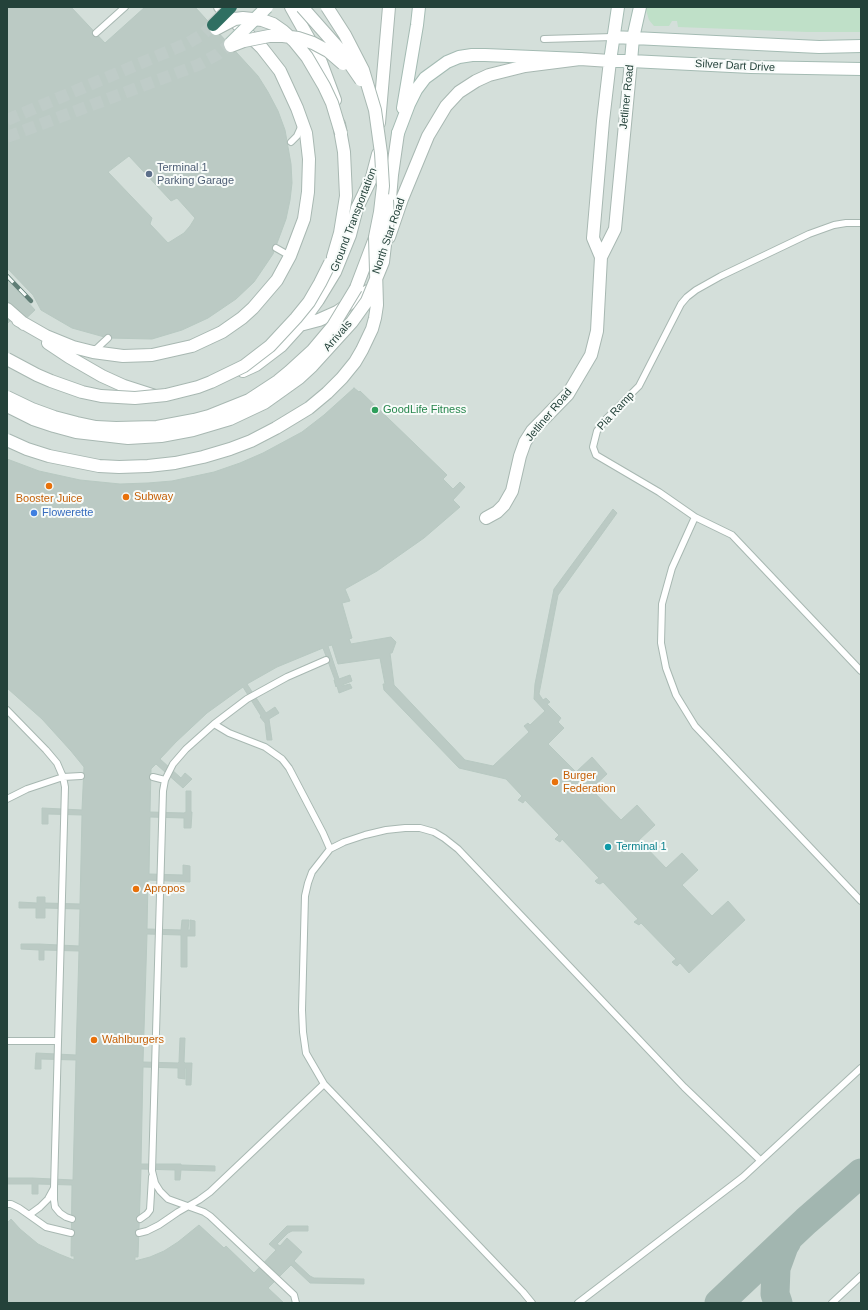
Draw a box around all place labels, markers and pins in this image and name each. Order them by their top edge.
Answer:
place label: Terminal 1 Parking Garage [157,161,234,187]
marker: Terminal 1 Parking Garage [144,169,154,179]
place label: GoodLife Fitness [383,403,466,417]
marker: GoodLife Fitness [370,405,380,415]
marker: Booster Juice [44,481,54,491]
place label: Subway [134,490,173,504]
place label: Booster Juice [16,492,82,506]
marker: Subway [121,492,131,502]
place label: Flowerette [42,506,93,520]
marker: Flowerette [29,508,39,518]
place label: Burger Federation [563,769,616,795]
marker: Burger Federation [550,777,560,787]
place label: Terminal 1 [616,840,667,854]
marker: Terminal 1 [603,842,613,852]
place label: Apropos [144,882,185,896]
marker: Apropos [131,884,141,894]
place label: Wahlburgers [102,1033,164,1047]
marker: Wahlburgers [89,1035,99,1045]

